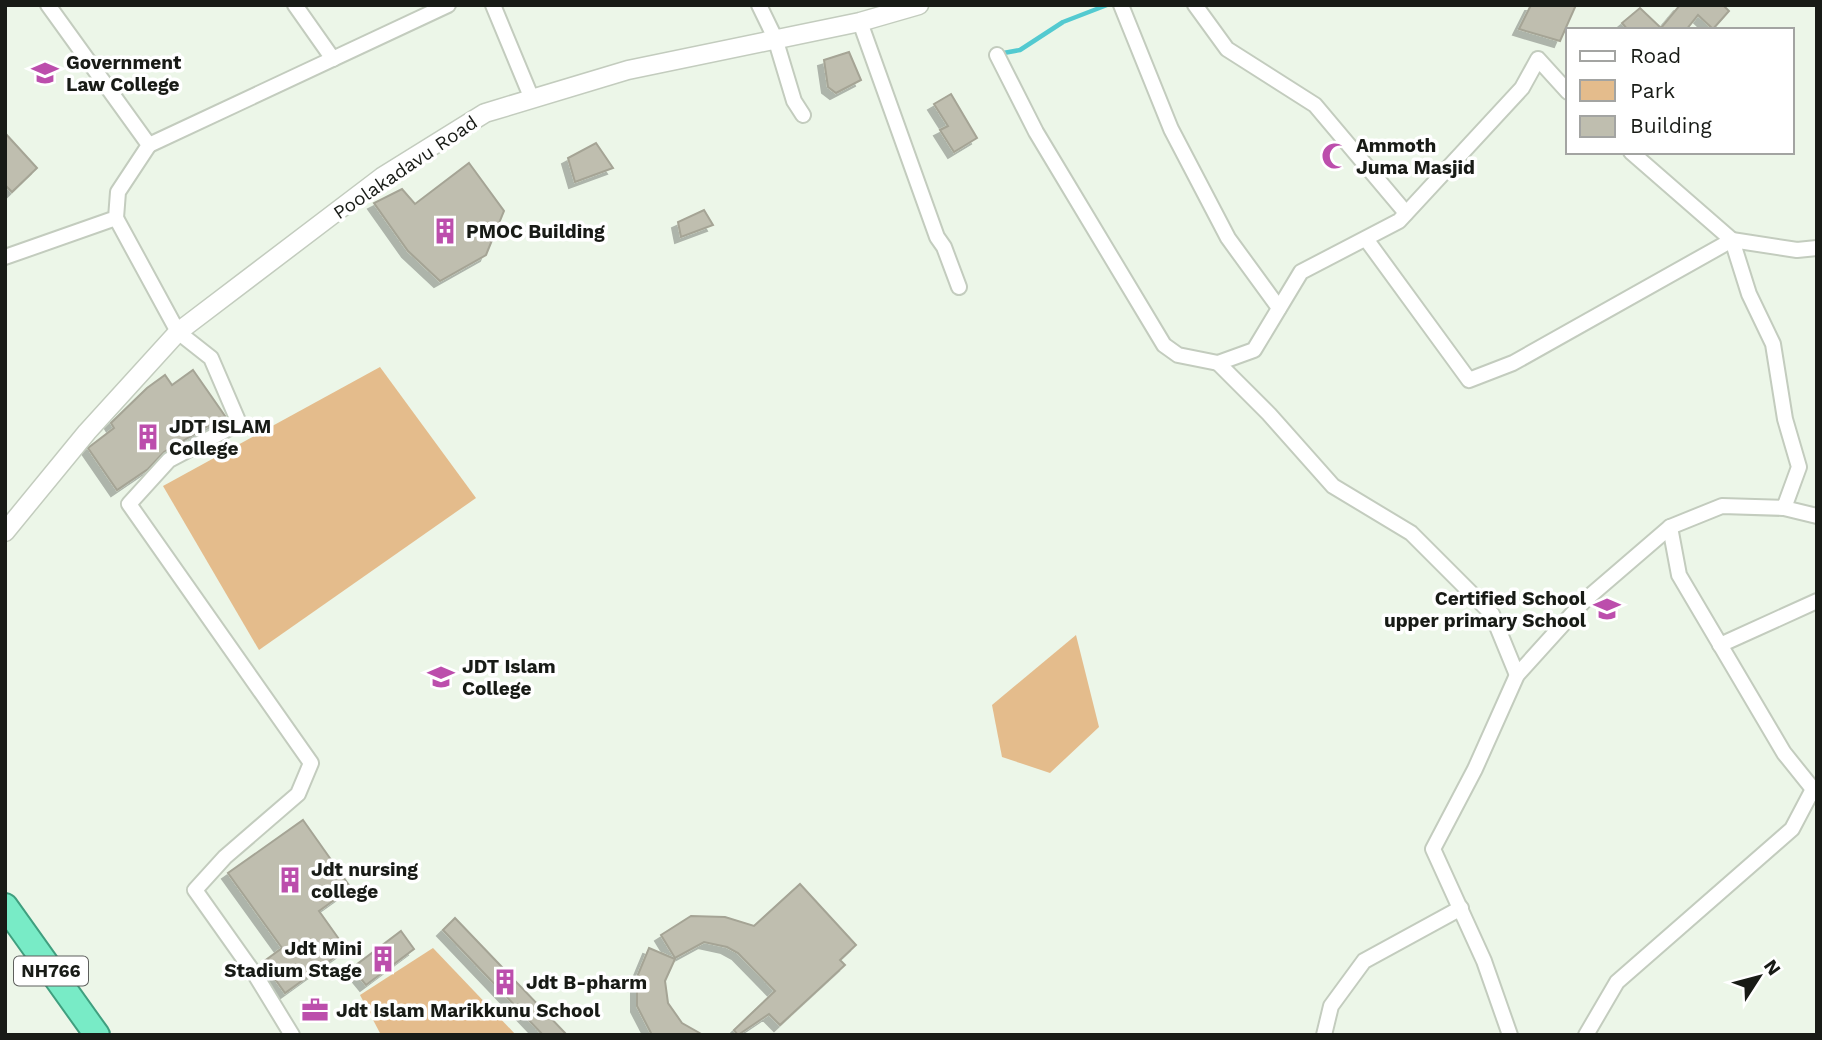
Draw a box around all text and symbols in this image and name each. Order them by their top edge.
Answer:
legend [1566,28,1794,154]
text: Road [1630,43,1681,68]
place label: Government Law College [66,51,182,96]
school or university icon: Government Law College [30,58,60,88]
text: Park [1630,78,1675,103]
street label: Poolakadavu Road [329,111,482,224]
text: Building [1630,113,1712,138]
place label: Ammoth Juma Masjid [1356,134,1475,179]
mosque icon: Ammoth Juma Masjid [1320,141,1350,171]
building icon: PMOC Building [430,216,460,246]
place label: PMOC Building [466,220,605,243]
place label: JDT ISLAM College [169,415,271,460]
building icon: JDT ISLAM College [133,422,163,452]
place label: Certified School upper primary School [1384,587,1587,632]
school or university icon: Certified School upper primary School [1592,594,1622,624]
place label: JDT Islam College [462,655,556,700]
school or university icon: JDT Islam College [426,662,456,692]
place label: Jdt nursing college [311,858,418,903]
building icon: Jdt nursing college [275,865,305,895]
place label: Jdt Mini Stadium Stage [224,937,362,982]
north arrow [1724,942,1794,1012]
building icon: Jdt Mini Stadium Stage [368,944,398,974]
text: N [1759,955,1786,980]
road number: NH766 [14,956,88,986]
building icon: Jdt B-pharm [490,967,520,997]
place label: Jdt B-pharm [526,971,647,994]
office icon: Jdt Islam Marikkunu School [300,995,330,1025]
place label: Jdt Islam Marikkunu School [336,999,601,1022]

